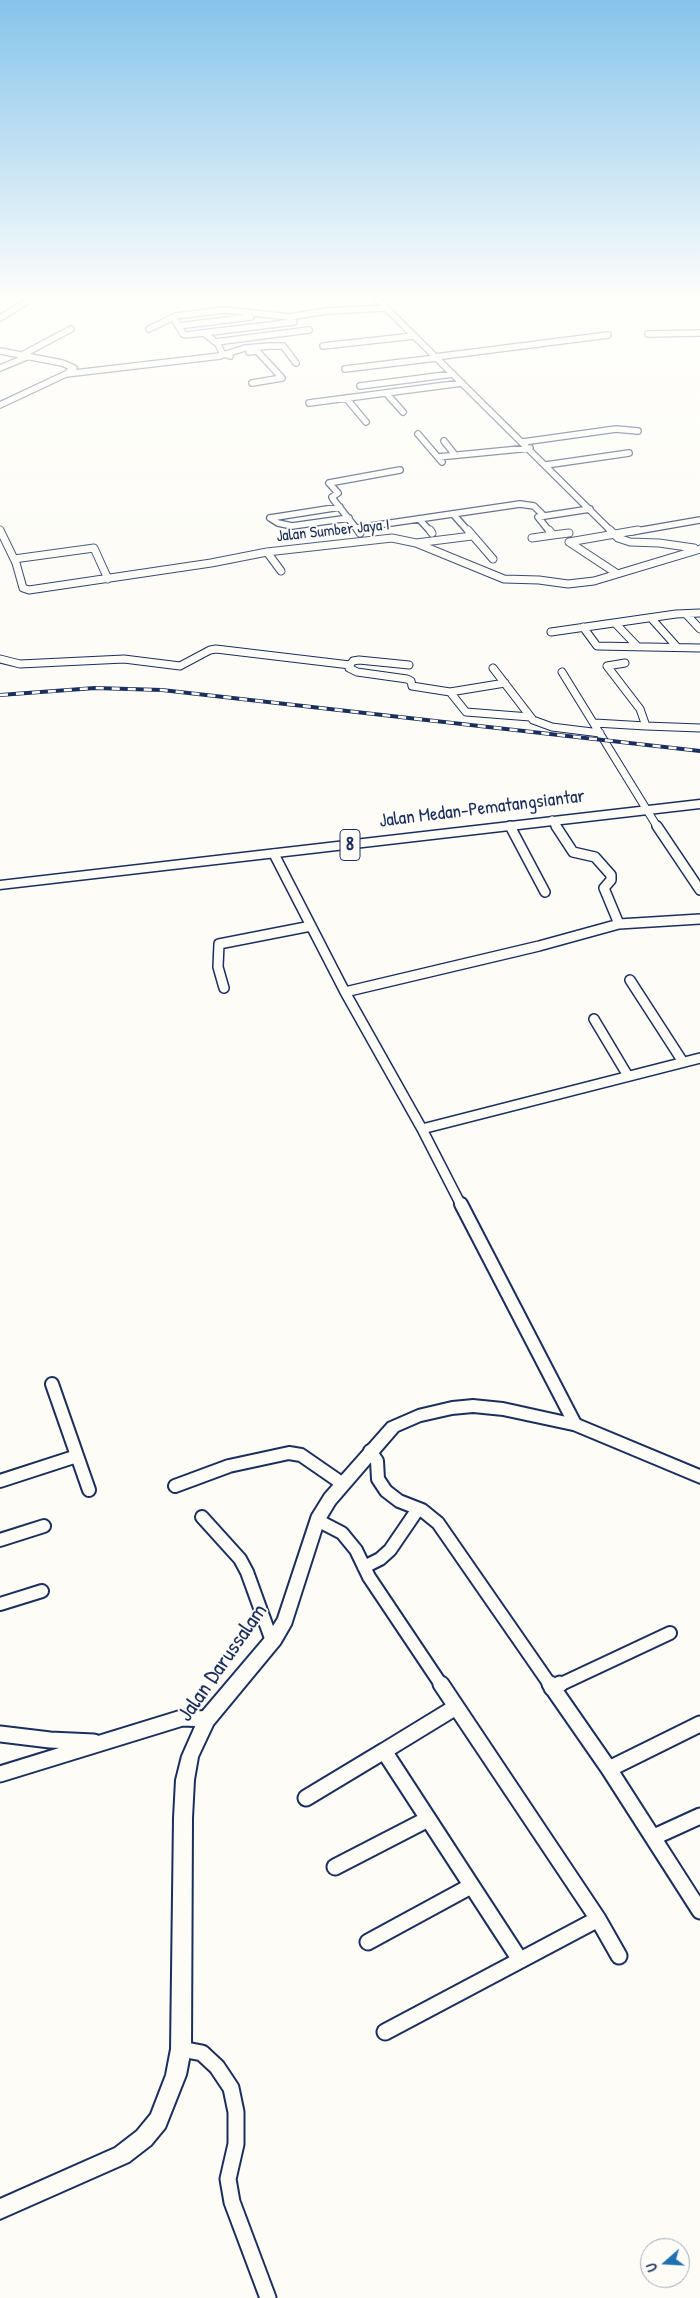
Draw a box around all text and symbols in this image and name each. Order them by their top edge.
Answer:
street label: Jalan Sumber Jaya I [275,516,391,546]
street label: Jalan Medan-Pematangsiantar [378,785,586,833]
road number: 8 [340,830,360,860]
street label: Jalan Darussalam [173,1599,273,1727]
north arrow [640,2238,690,2288]
text: U [641,2261,662,2274]

